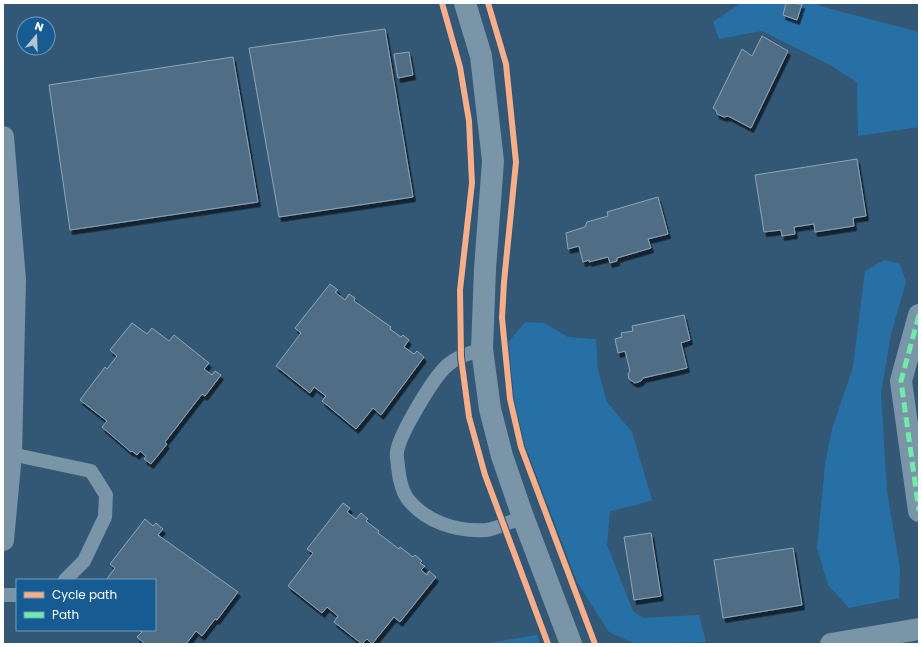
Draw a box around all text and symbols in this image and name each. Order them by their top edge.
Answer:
north arrow [16,16,56,56]
text: N [33,18,46,35]
legend [16,579,156,631]
text: Cycle path [52,586,117,603]
text: Path [52,606,79,623]

